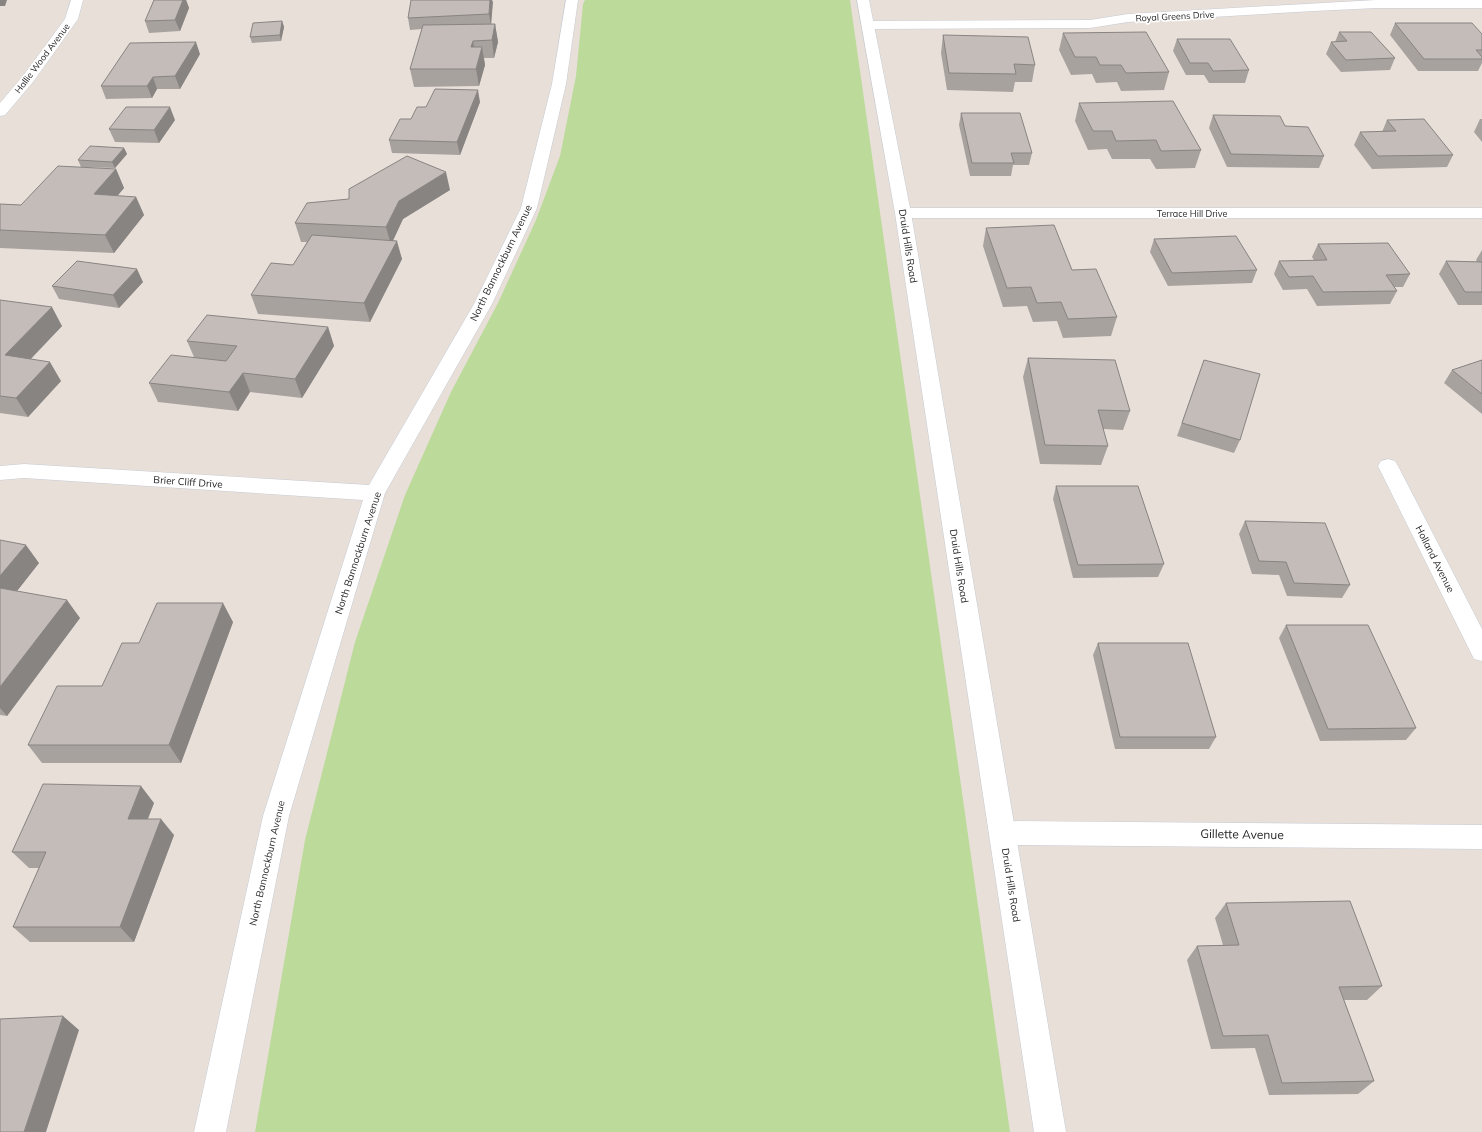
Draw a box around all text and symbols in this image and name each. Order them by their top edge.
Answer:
street label: Royal Greens Drive [1135,8,1215,25]
street label: Hallie Wood Avenue [12,21,72,95]
street label: North Bannockburn Avenue [467,203,535,323]
street label: Druid Hills Road [896,208,920,284]
street label: Terrace Hill Drive [1157,208,1227,219]
street label: Brier Cliff Drive [153,473,223,491]
street label: North Bannockburn Avenue [332,490,384,616]
street label: Holland Avenue [1413,523,1457,595]
street label: Druid Hills Road [947,528,971,604]
street label: North Bannockburn Avenue [246,799,288,927]
street label: Gillette Avenue [1200,826,1284,842]
street label: Druid Hills Road [999,847,1023,923]

